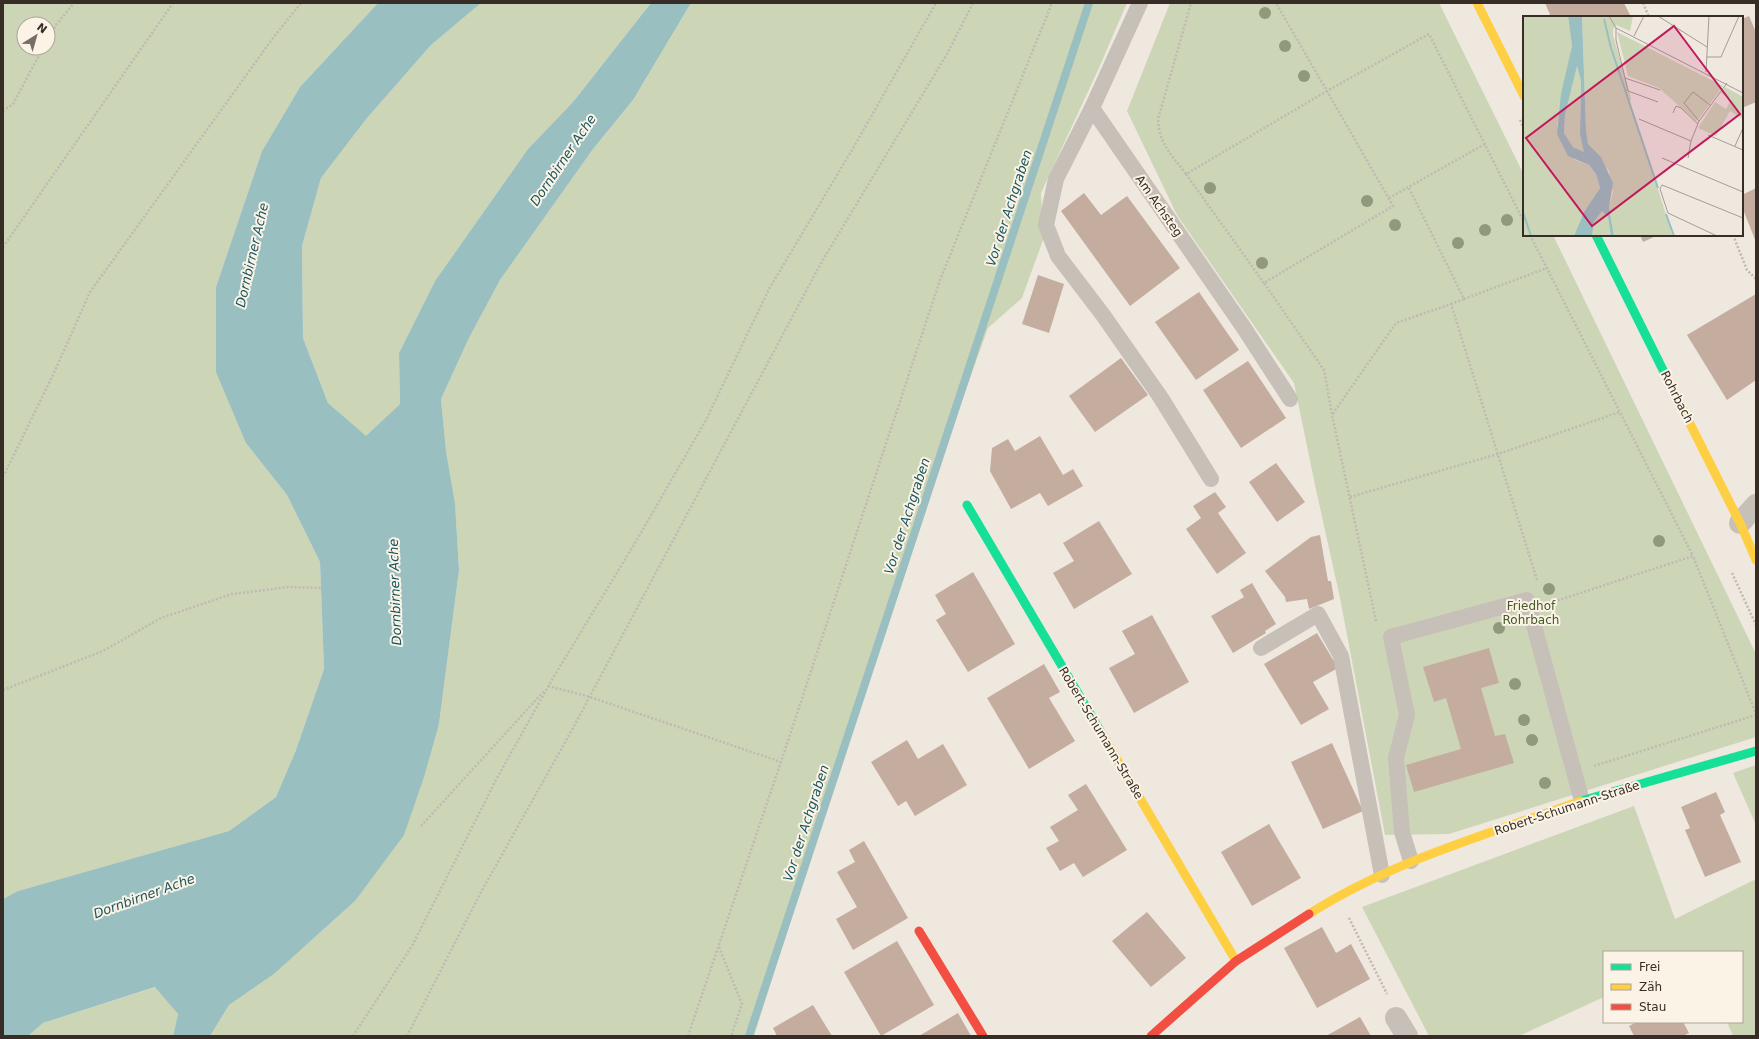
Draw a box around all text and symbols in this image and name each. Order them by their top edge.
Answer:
north arrow [16,16,56,56]
inset map [1523,16,1743,236]
text: N [34,20,49,36]
water label: Dornbirner Ache [527,112,599,208]
water label: Vor der Achgraben [983,148,1035,268]
street label: Am Achsteg [1133,173,1185,239]
water label: Dornbirner Ache [233,201,271,309]
street label: Rohrbach [1658,368,1696,426]
water label: Vor der Achgraben [881,456,933,576]
water label: Dornbirner Ache [386,538,404,646]
park label: Friedhof Rohrbach [1503,599,1559,627]
street label: Robert-Schumann-Straße [1056,664,1146,802]
water label: Vor der Achgraben [780,763,832,883]
street label: Robert-Schumann-Straße [1493,778,1641,838]
water label: Dornbirner Ache [91,871,197,921]
legend [1603,951,1743,1023]
text: Frei [1639,960,1660,974]
text: Zäh [1639,980,1662,994]
text: Stau [1639,1000,1666,1014]

